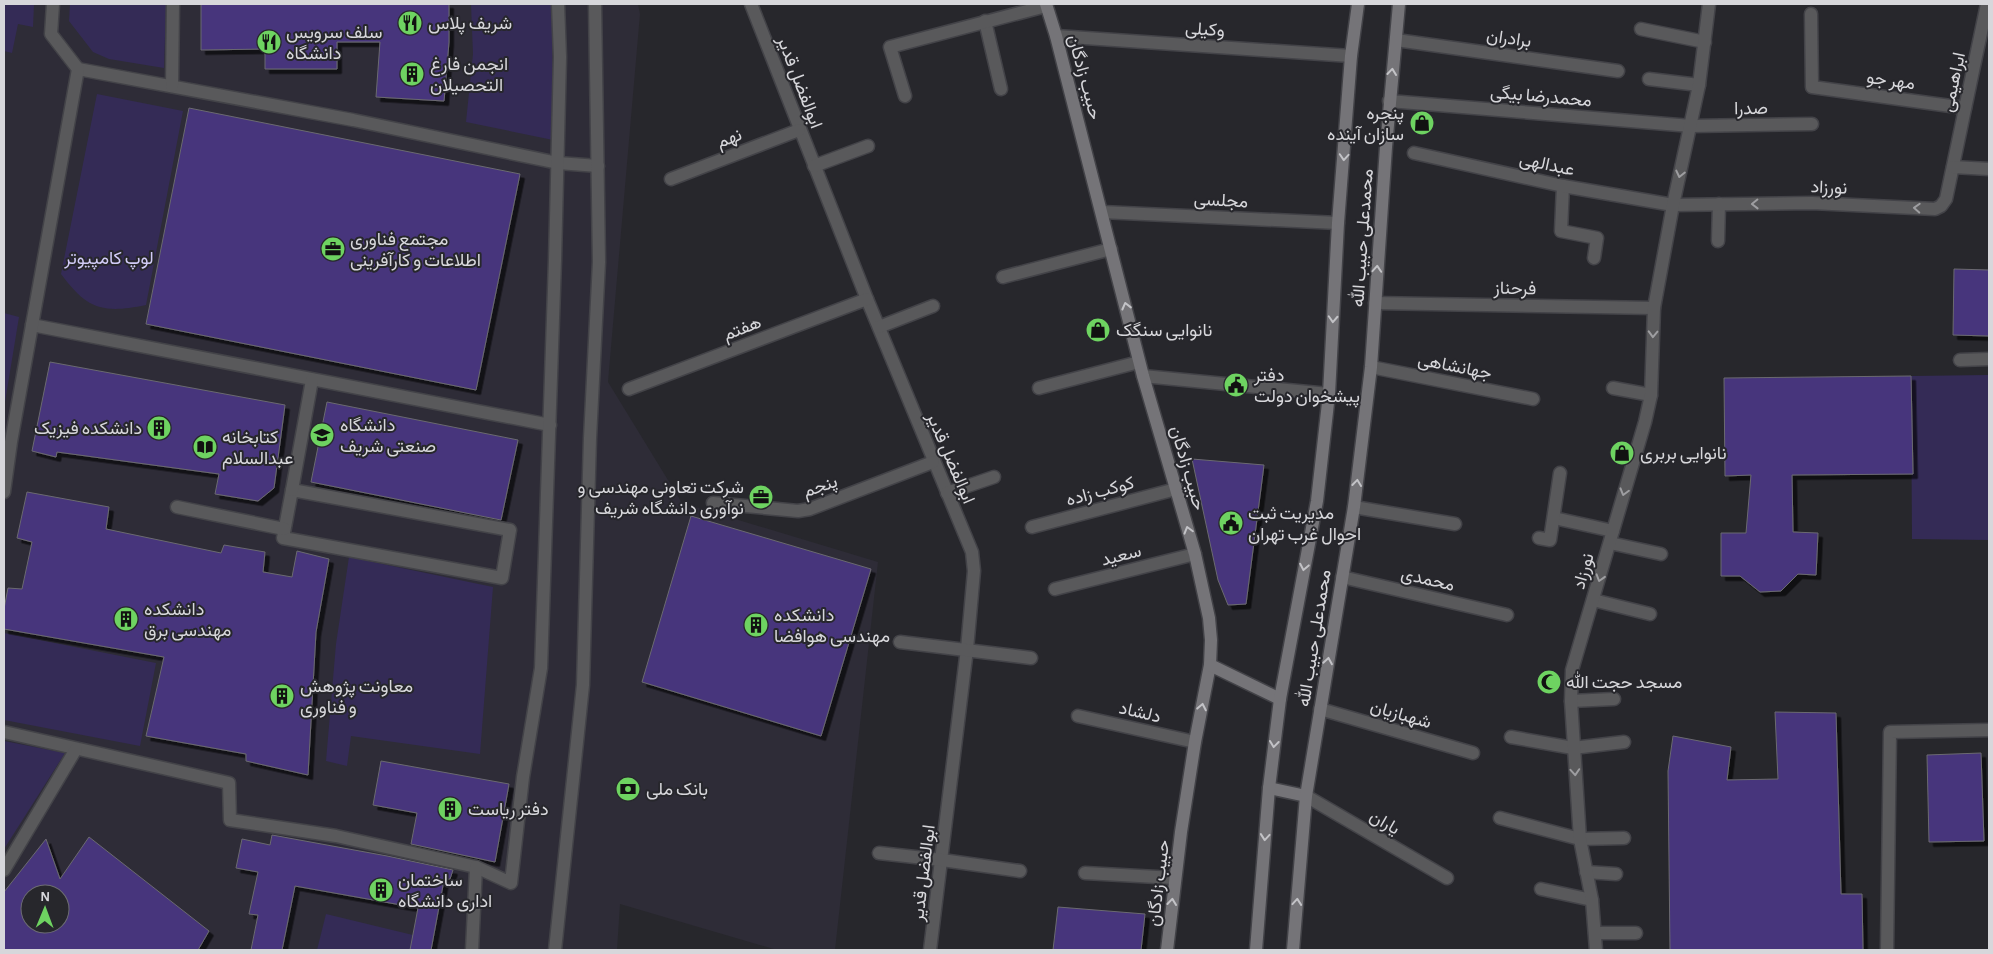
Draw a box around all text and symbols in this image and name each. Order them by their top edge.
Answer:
restaurant icon: شریف پلاس [397,10,423,36]
place label: شریف پلاس [428,15,512,35]
street label: وکیلی [1184,20,1225,41]
place label: سلف سرویس دانشگاه [286,24,382,63]
street label: برادران [1485,27,1532,52]
restaurant icon: سلف سرویس دانشگاه [256,29,282,55]
street label: ابوالفضل قدیر [772,33,825,131]
street label: حبیب زادگان [1063,33,1105,122]
street label: ابراهیمی [1939,51,1970,114]
place label: انجمن فارغ التحصیلان [430,56,508,95]
building icon: انجمن فارغ التحصیلان [399,61,425,87]
one-way arrow [1386,68,1397,76]
street label: مهر جو [1865,69,1916,94]
street label: محمدرضا بیگی [1489,83,1593,111]
street label: صدرا [1734,100,1768,119]
place label: پنجره سازان آینده [1327,105,1404,145]
shop icon: پنجره سازان آینده [1409,110,1435,136]
street label: نهم [714,126,745,154]
street label: عبدالهی [1517,150,1576,181]
one-way arrow [1338,153,1349,161]
street label: محمدعلی حبیب الله [1346,168,1378,308]
one-way arrow [1675,169,1686,178]
street label: نورزاد [1810,178,1848,199]
street label: مجلسی [1193,191,1249,212]
one-way arrow [1750,199,1758,209]
one-way arrow [1913,202,1921,213]
place label: مجتمع فناوری اطلاعات و کارآفرینی [350,231,481,271]
office icon: مجتمع فناوری اطلاعات و کارآفرینی [320,236,346,262]
park label: لوپ کامپیوتر [63,250,154,270]
one-way arrow [1372,265,1383,273]
street label: فرحناز [1492,280,1537,299]
one-way arrow [1121,303,1131,311]
street label: هفتم [721,313,765,346]
one-way arrow [1328,315,1339,323]
shop icon: نانوایی سنگک [1085,317,1111,343]
place label: نانوایی سنگک [1116,321,1212,341]
one-way arrow [1648,330,1659,338]
street label: جهانشاهی [1416,351,1493,384]
place label: دفتر پیشخوان دولت [1253,367,1360,408]
public building icon: دفتر پیشخوان دولت [1223,372,1249,398]
street label: ابوالفضل قدیر [921,409,977,507]
building icon: دانشکده فیزیک [146,415,172,441]
place label: دانشگاه صنعتی شریف [340,416,436,457]
place label: دانشکده فیزیک [34,420,142,439]
school or university icon: دانشگاه صنعتی شریف [309,422,335,448]
street label: حبیب زادگان [1165,424,1209,513]
place label: کتابخانه عبدالسلام [222,429,293,470]
library icon: کتابخانه عبدالسلام [192,434,218,460]
shop icon: نانوایی بربری [1609,440,1635,466]
place label: نانوایی بربری [1640,445,1727,464]
street label: پنجم [801,473,841,503]
street label: کوکب زاده [1064,474,1137,511]
place label: شرکت تعاونی مهندسی و نوآوری دانشگاه شریف [577,479,744,519]
one-way arrow [1351,479,1362,487]
office icon: شرکت تعاونی مهندسی و نوآوری دانشگاه شریف [748,484,774,510]
one-way arrow [1620,488,1630,496]
place label: مدیریت ثبت احوال غرب تهران [1248,505,1361,545]
public building icon: مدیریت ثبت احوال غرب تهران [1218,510,1244,536]
one-way arrow [1183,526,1193,535]
street label: سعید [1099,542,1143,570]
street label: نورزاد [1570,551,1599,592]
one-way arrow [1300,563,1310,571]
street label: محمدی [1399,565,1456,596]
street label: محمدعلی حبیب الله [1292,568,1336,708]
one-way arrow [1595,574,1605,582]
place label: دانشکده مهندسی برق [144,601,231,641]
building icon: دانشکده مهندسی برق [113,606,139,632]
place label: دانشکده مهندسی هوافضا [774,607,890,647]
building icon: دانشکده مهندسی هوافضا [743,612,769,638]
one-way arrow [1322,657,1333,665]
mosque icon: مسجد حجت الله [1536,669,1562,695]
place label: مسجد حجت الله [1566,671,1682,692]
place label: معاونت پژوهش و فناوری [300,678,413,718]
building icon: معاونت پژوهش و فناوری [269,683,295,709]
street label: شهبازیان [1368,698,1433,733]
street label: دلشاد [1117,699,1162,727]
one-way arrow [1196,702,1206,711]
one-way arrow [1269,740,1280,748]
one-way arrow [1569,768,1580,776]
bank icon: بانک ملی [615,776,641,802]
place label: بانک ملی [646,781,708,800]
building icon: دفتر ریاست [437,796,463,822]
place label: دفتر ریاست [468,801,549,820]
street label: یاران [1366,807,1403,839]
street label: ابوالفضل قدیر [909,824,940,924]
one-way arrow [1259,833,1270,841]
street label: حبیب زادگان [1144,839,1174,927]
place label: ساختمان اداری دانشگاه [398,872,492,912]
building icon: ساختمان اداری دانشگاه [368,877,394,903]
north arrow [20,884,70,934]
text: N [40,890,50,904]
one-way arrow [1167,897,1178,905]
one-way arrow [1291,897,1302,905]

